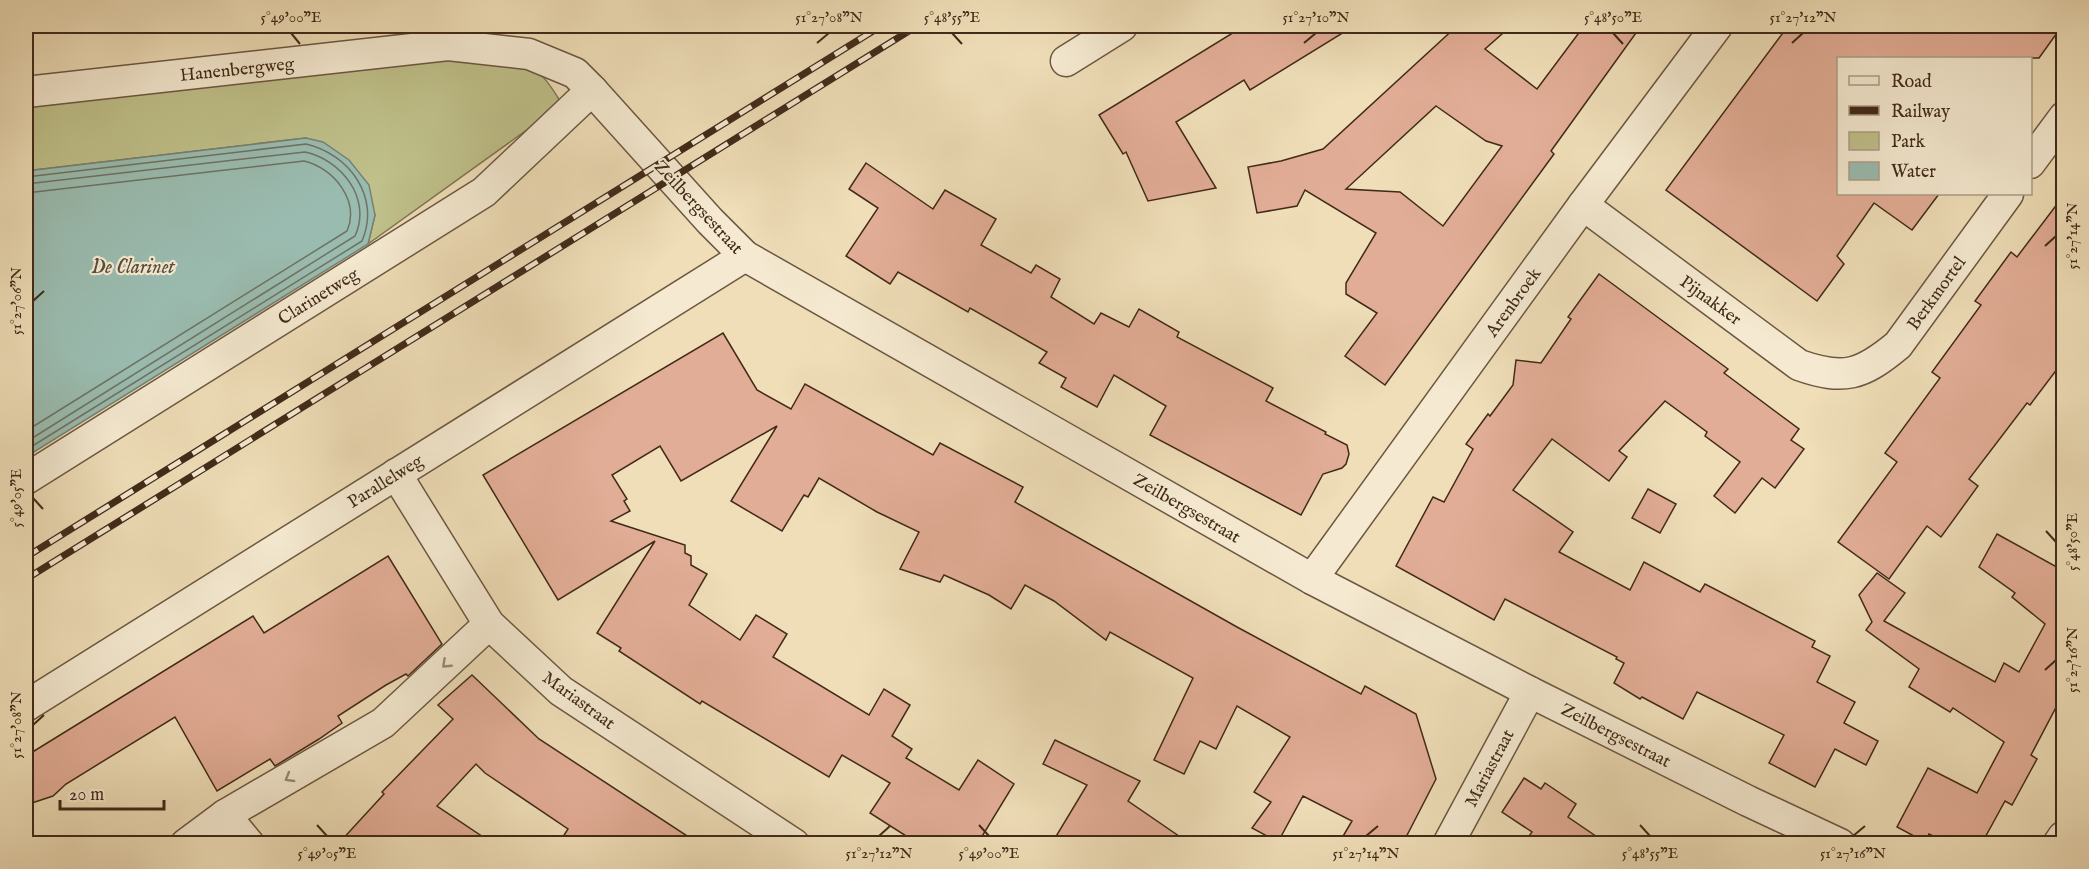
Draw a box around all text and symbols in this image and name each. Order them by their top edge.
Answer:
text: 5°49'00"E [261,8,321,27]
text: 51°27'08"N [795,8,863,27]
text: 5°48'55"E [924,8,980,27]
text: 51°27'10"N [1282,8,1350,27]
text: 5°48'50"E [1584,8,1642,27]
text: 51°27'12"N [1770,8,1836,27]
street label: Hanenbergweg [179,53,296,88]
legend [1837,57,2032,195]
text: Road [1891,71,1932,94]
text: Railway [1891,101,1950,124]
text: Park [1891,131,1926,154]
street label: Zeilbergsestraat [648,156,747,260]
text: Water [1891,161,1936,184]
text: 51°27'14"N [2063,202,2082,270]
street label: Berkmortel [1903,252,1972,335]
water label: De Clarinet [91,255,176,280]
street label: Clarinetweg [274,263,364,331]
street label: Arenbroek [1481,263,1547,343]
text: 51°27'06"N [7,267,26,335]
street label: Pijnakker [1675,271,1746,332]
street label: Parallelweg [344,450,428,515]
text: 5°49'05"E [7,469,26,527]
street label: Zeilbergsestraat [1128,469,1244,549]
text: 5°48'50"E [2063,513,2082,571]
text: 51°27'16"N [2063,627,2082,693]
one-way arrow [442,657,452,668]
street label: Mariastraat [537,667,619,735]
text: 51°27'08"N [7,691,26,759]
street label: Zeilbergsestraat [1556,699,1674,774]
street label: Mariastraat [1460,726,1520,812]
one-way arrow [285,771,295,782]
scale bar [60,773,164,811]
text: 20 m [69,784,104,807]
text: 5°49'05"E [298,844,356,863]
text: 51°27'12"N [846,844,912,863]
text: 5°49'00"E [959,844,1019,863]
text: 51°27'14"N [1332,844,1400,863]
text: 5°48'55"E [1622,844,1678,863]
text: 51°27'16"N [1820,844,1886,863]

